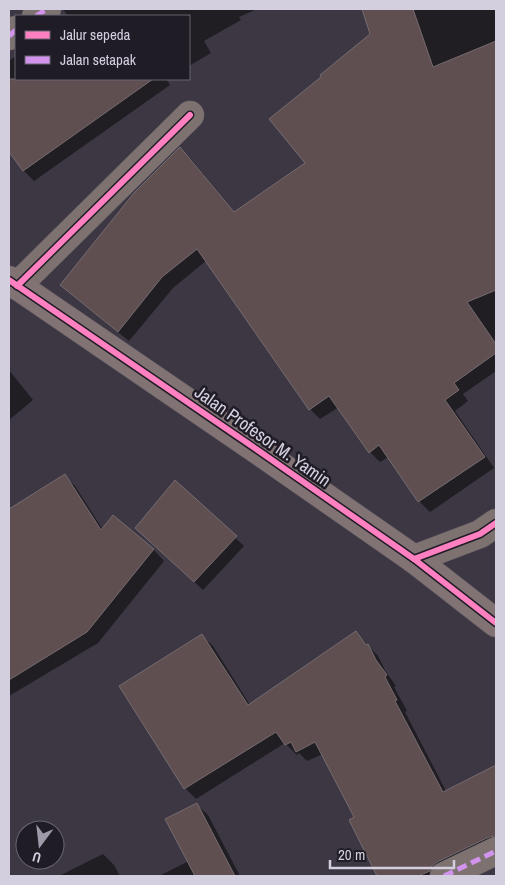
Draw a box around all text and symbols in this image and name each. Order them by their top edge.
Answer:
legend [15,15,190,80]
text: Jalur sepeda [60,24,131,45]
text: Jalan setapak [60,49,137,70]
street label: Jalan Profesor M. Yamin [190,380,336,492]
north arrow [15,820,65,870]
scale bar [330,838,454,870]
text: 20 m [338,844,365,865]
text: U [30,848,43,867]

